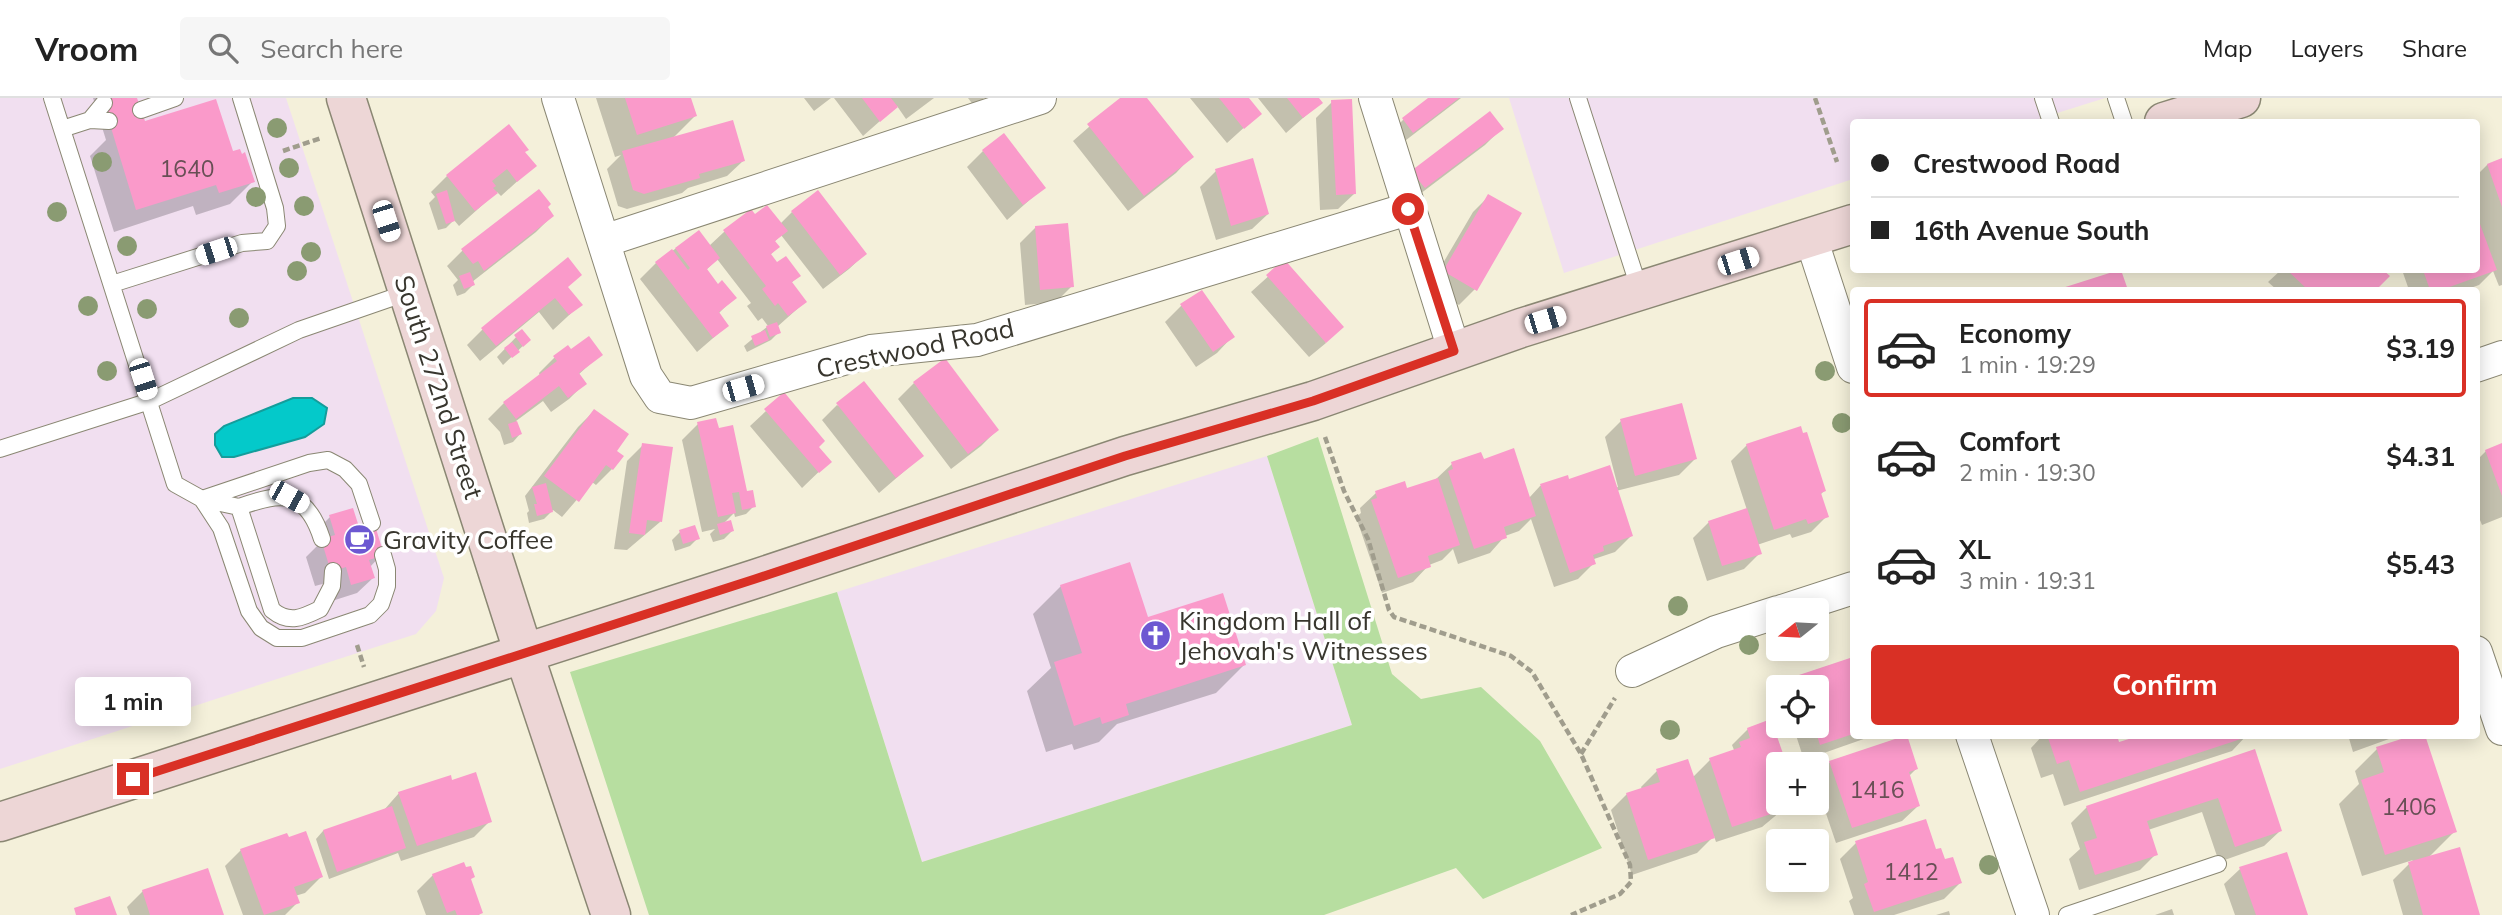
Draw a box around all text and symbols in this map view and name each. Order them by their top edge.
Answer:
search box [180,17,670,80]
text: Vroom [35,28,138,69]
icon: search [204,29,242,67]
text: Search here [260,32,403,65]
text: Map [2203,33,2252,63]
text: Layers [2290,33,2364,63]
text: Share [2402,33,2467,63]
text: Crestwood Road [1913,147,2120,180]
house number: 1640 [159,154,215,183]
route start [1392,193,1424,225]
car [370,198,403,244]
text: 16th Avenue South [1913,214,2150,247]
car [193,235,240,267]
car [1715,245,1762,277]
street label: South 272nd Street [387,271,491,503]
car [1522,304,1569,336]
street label: Crestwood Road [813,311,1017,385]
icon: car [1875,317,1938,380]
text: Economy [1959,317,2071,350]
text: $3.19 [2386,332,2455,365]
text: 1 min · 19:29 [1959,350,2096,379]
car [127,356,160,402]
car [720,372,767,404]
icon: car [1875,425,1938,488]
text: Comfort [1959,425,2060,458]
text: $4.31 [2386,440,2455,473]
text: 2 min · 19:30 [1959,458,2096,487]
car [266,478,313,516]
cafe icon: Gravity Coffee [343,522,377,556]
place label: Gravity Coffee [383,523,553,556]
icon: car [1875,533,1938,596]
text: XL [1959,533,1991,566]
text: $5.43 [2386,548,2455,581]
text: 3 min · 19:31 [1959,566,2096,595]
north arrow [1766,598,1829,662]
map controls [1766,598,1829,892]
place label: Kingdom Hall of Jehovah's Witnesses [1179,604,1428,667]
church icon: Kingdom Hall of Jehovah's Witnesses [1139,618,1173,652]
button: Confirm [1871,645,2459,725]
button: locate [1766,675,1829,738]
callout: 1 min [75,678,191,726]
text: 1 min [103,687,163,716]
button: + [1766,752,1829,815]
route end [117,763,149,795]
house number: 1416 [1849,775,1905,804]
house number: 1406 [2381,792,2437,821]
button: − [1766,829,1829,892]
house number: 1412 [1883,857,1939,886]

